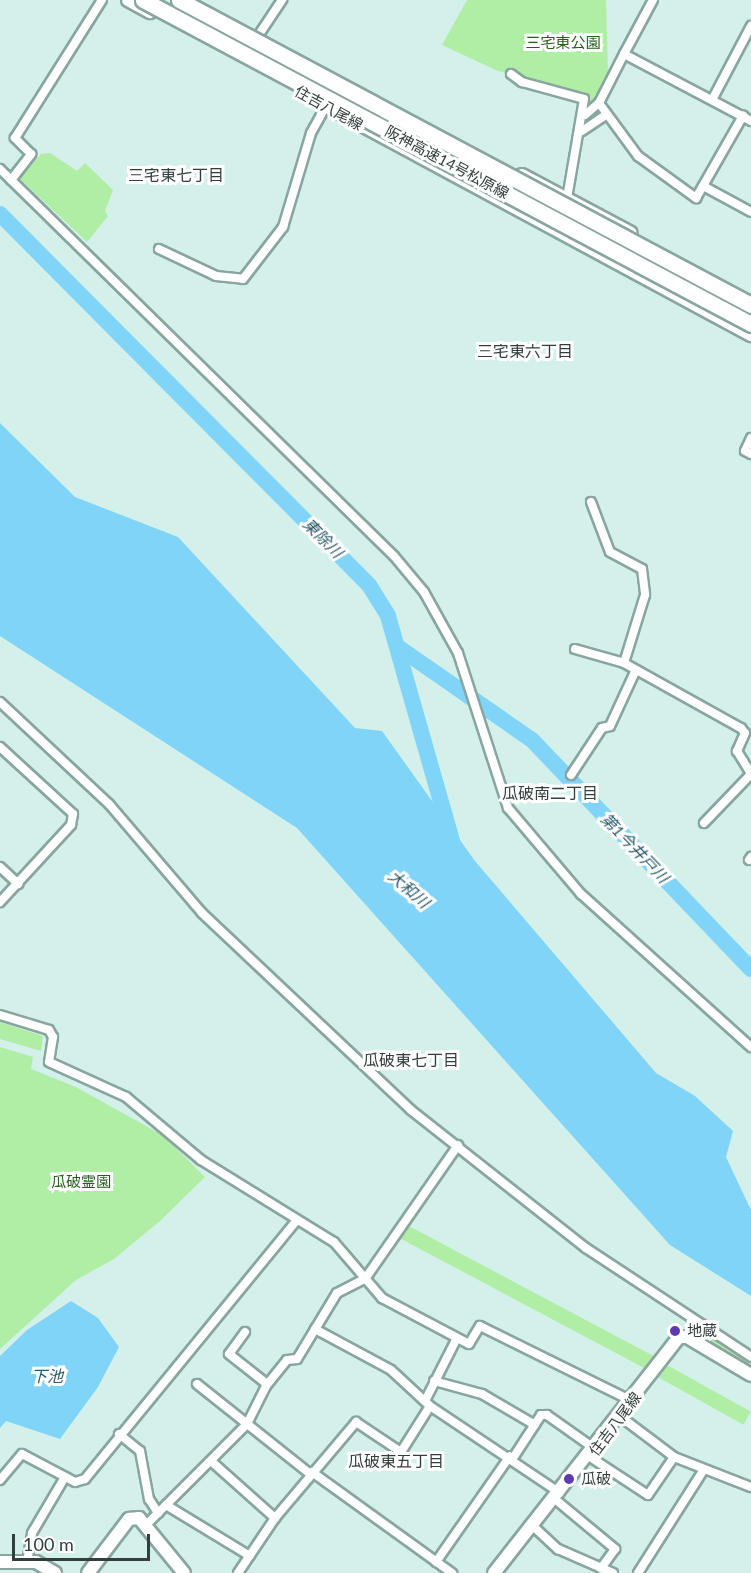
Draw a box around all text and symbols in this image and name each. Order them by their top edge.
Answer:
park label: 三宅東公園 [526,34,600,52]
street label: 住吉八尾線 [292,82,366,134]
street label: 阪神高速14号松原線 [382,122,512,202]
district label: 三宅東七丁目 [128,165,224,185]
district label: 三宅東六丁目 [477,341,573,361]
water label: 東除川 [299,514,347,562]
district label: 瓜破南二丁目 [502,783,598,803]
water label: 第1今井戸川 [597,809,673,887]
water label: 大和川 [385,866,433,912]
district label: 瓜破東七丁目 [363,1050,459,1070]
park label: 瓜破霊園 [51,1173,111,1191]
place label: 地蔵 [687,1322,717,1340]
marker: 地蔵 [668,1324,682,1338]
water label: 下池 [31,1366,63,1386]
street label: 住吉八尾線 [585,1389,645,1459]
district label: 瓜破東五丁目 [348,1451,444,1471]
place label: 瓜破 [581,1470,611,1488]
marker: 瓜破 [562,1472,576,1486]
scale bar [15,1522,153,1560]
text: 100 m [23,1533,74,1555]

